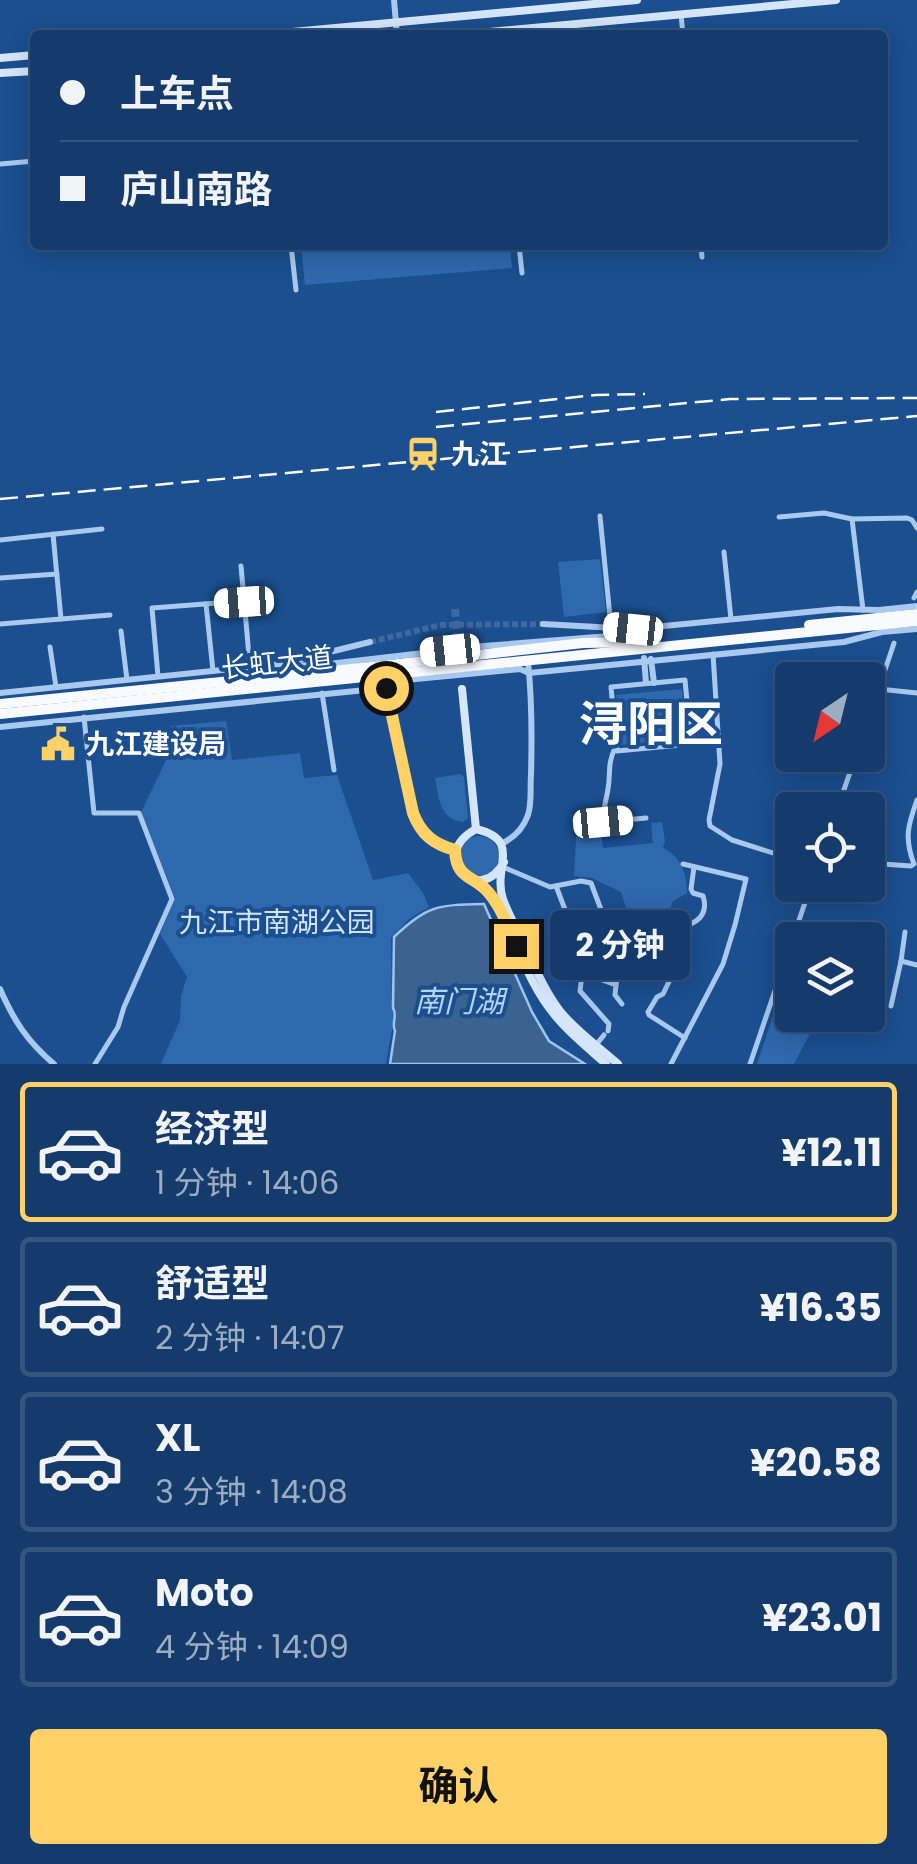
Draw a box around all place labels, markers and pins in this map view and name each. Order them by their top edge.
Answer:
station icon: 九江 [404,435,442,473]
place label: 九江 [451,435,507,474]
public building icon: 九江建设局 [39,725,77,763]
place label: 九江建设局 [86,725,226,764]

